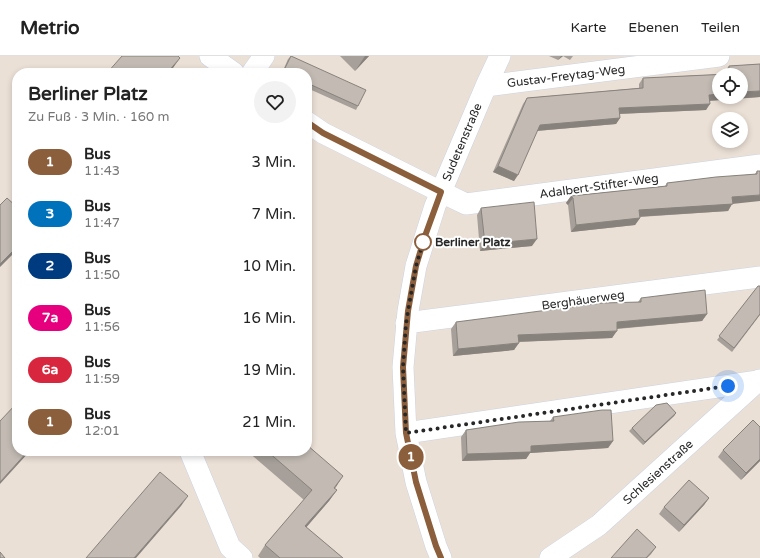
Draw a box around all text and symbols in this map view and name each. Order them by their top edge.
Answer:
text: Metrio [20,17,80,39]
text: Karte [571,19,606,36]
text: Ebenen [628,19,679,36]
text: Teilen [701,19,740,36]
street label: Gustav-Freytag-Weg [506,62,626,90]
map controls [712,68,748,148]
button: locate [712,68,748,104]
button: heart [254,81,296,123]
text: Berliner Platz [28,83,148,105]
street label: Sudetenstraße [439,101,485,183]
text: Zu Fuß · 3 Min. · 160 m [28,109,169,125]
button: layers [712,112,748,148]
text: Bus [84,145,111,163]
text: 1 [46,153,54,170]
text: 3 Min. [252,153,296,171]
text: 11:43 [84,163,120,179]
street label: Adalbert-Stifter-Weg [538,171,660,201]
text: Bus [84,197,111,215]
text: 3 [46,205,54,222]
text: 7 Min. [252,205,296,223]
text: 11:47 [84,215,120,231]
marker: Berliner Platz [414,233,432,251]
place label: Berliner Platz [435,235,511,249]
text: Bus [84,249,111,267]
text: 2 [46,257,54,274]
text: 10 Min. [242,257,296,275]
text: 11:50 [84,267,120,283]
street label: Berghäuerweg [541,287,625,313]
text: Bus [84,301,111,319]
text: 7a [42,309,58,326]
text: 16 Min. [242,309,296,327]
text: 11:56 [84,319,120,335]
text: Bus [84,353,111,371]
text: 6a [42,361,58,378]
text: 19 Min. [242,361,296,379]
text: 11:59 [84,371,120,387]
your location [718,376,738,396]
text: Bus [84,405,111,423]
text: 1 [46,413,54,430]
text: 21 Min. [242,413,296,431]
text: 12:01 [84,423,120,439]
street label: Schlesienstraße [620,437,696,507]
line badge: 1 [398,444,424,470]
text: 1 [407,448,415,465]

